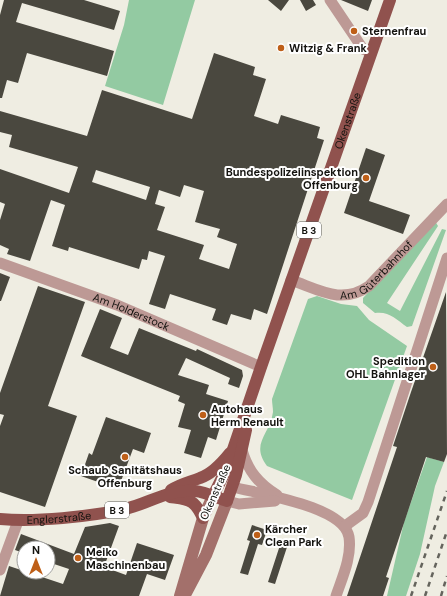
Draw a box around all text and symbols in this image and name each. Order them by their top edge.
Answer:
place label: Sternenfrau [362,24,427,38]
marker: Sternenfrau [349,26,359,36]
place label: Witzig & Frank [289,41,368,55]
marker: Witzig & Frank [276,43,286,53]
street label: Okenstraße [331,90,364,151]
place label: Bundespolizeiinspektion Offenburg [226,165,358,192]
marker: Bundespolizeiinspektion Offenburg [361,173,371,183]
road number: B 3 [297,222,321,238]
street label: Am Güterbahnhof [340,237,416,302]
street label: Am Holderstock [91,290,172,334]
place label: Spedition OHL Bahnlager [346,354,425,381]
marker: Spedition OHL Bahnlager [428,362,438,372]
place label: Autohaus Herm Renault [211,402,284,429]
marker: Autohaus Herm Renault [198,410,208,420]
marker: Schaub Sanitätshaus Offenburg [120,452,130,462]
street label: Okenstraße [197,462,233,522]
place label: Schaub Sanitätshaus Offenburg [68,463,182,490]
road number: B 3 [105,502,129,518]
street label: Englerstraße [27,508,92,527]
place label: Kärcher Clean Park [265,522,323,549]
marker: Kärcher Clean Park [252,530,262,540]
north arrow [16,540,56,580]
text: N [32,543,40,557]
place label: Meiko Maschinenbau [86,545,165,572]
marker: Meiko Maschinenbau [73,553,83,563]

